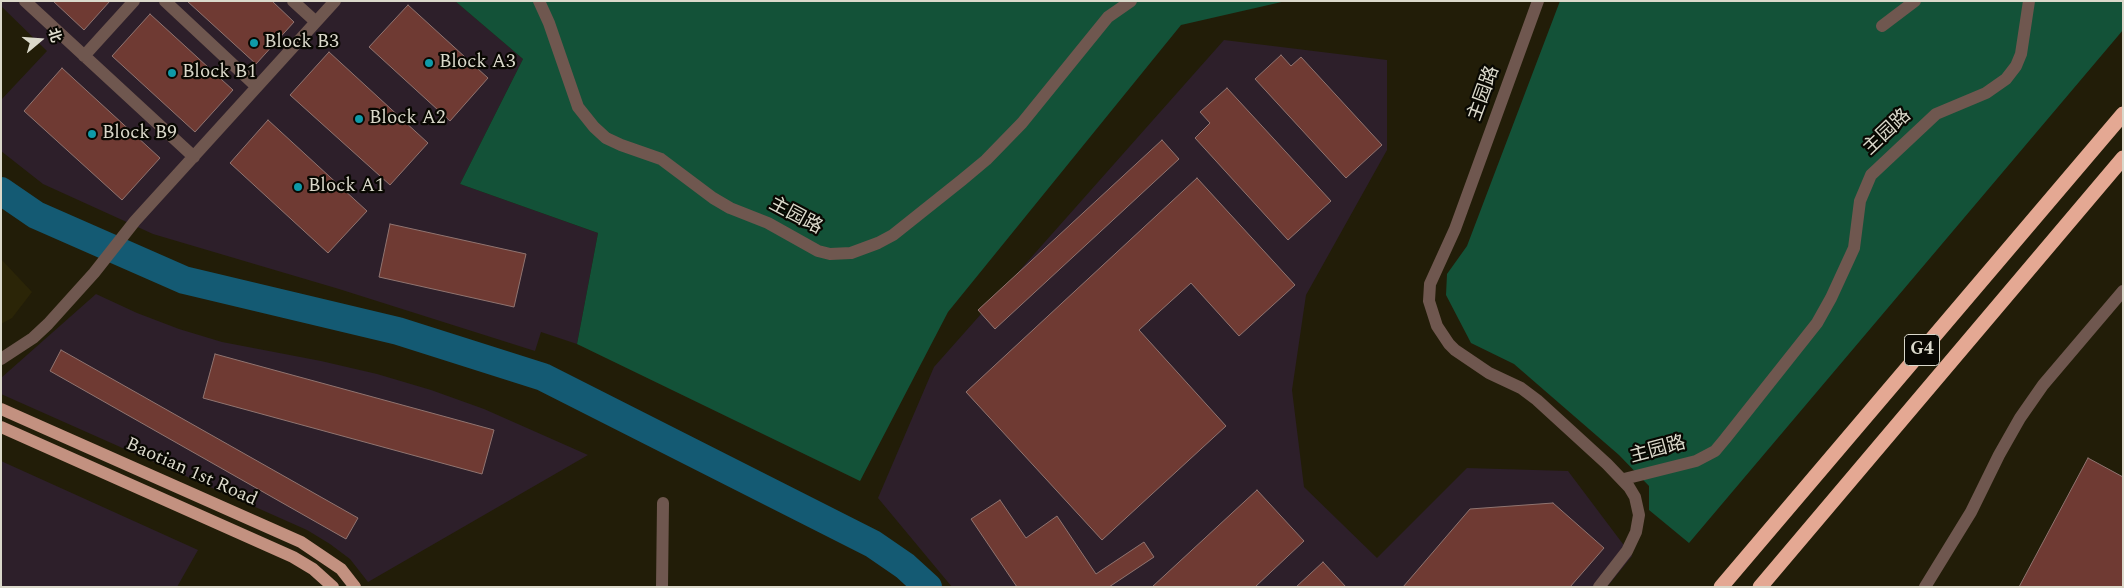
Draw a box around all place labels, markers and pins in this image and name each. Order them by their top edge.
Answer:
place label: Block B3 [264,32,339,54]
marker: Block B3 [248,37,260,49]
place label: Block A3 [439,52,515,74]
marker: Block A3 [423,57,435,69]
place label: Block B1 [182,62,257,84]
marker: Block B1 [166,67,178,79]
place label: Block A2 [369,108,445,130]
marker: Block A2 [353,113,365,125]
place label: Block B9 [102,123,177,145]
marker: Block B9 [86,128,98,140]
place label: Block A1 [308,176,384,198]
marker: Block A1 [292,181,304,193]

